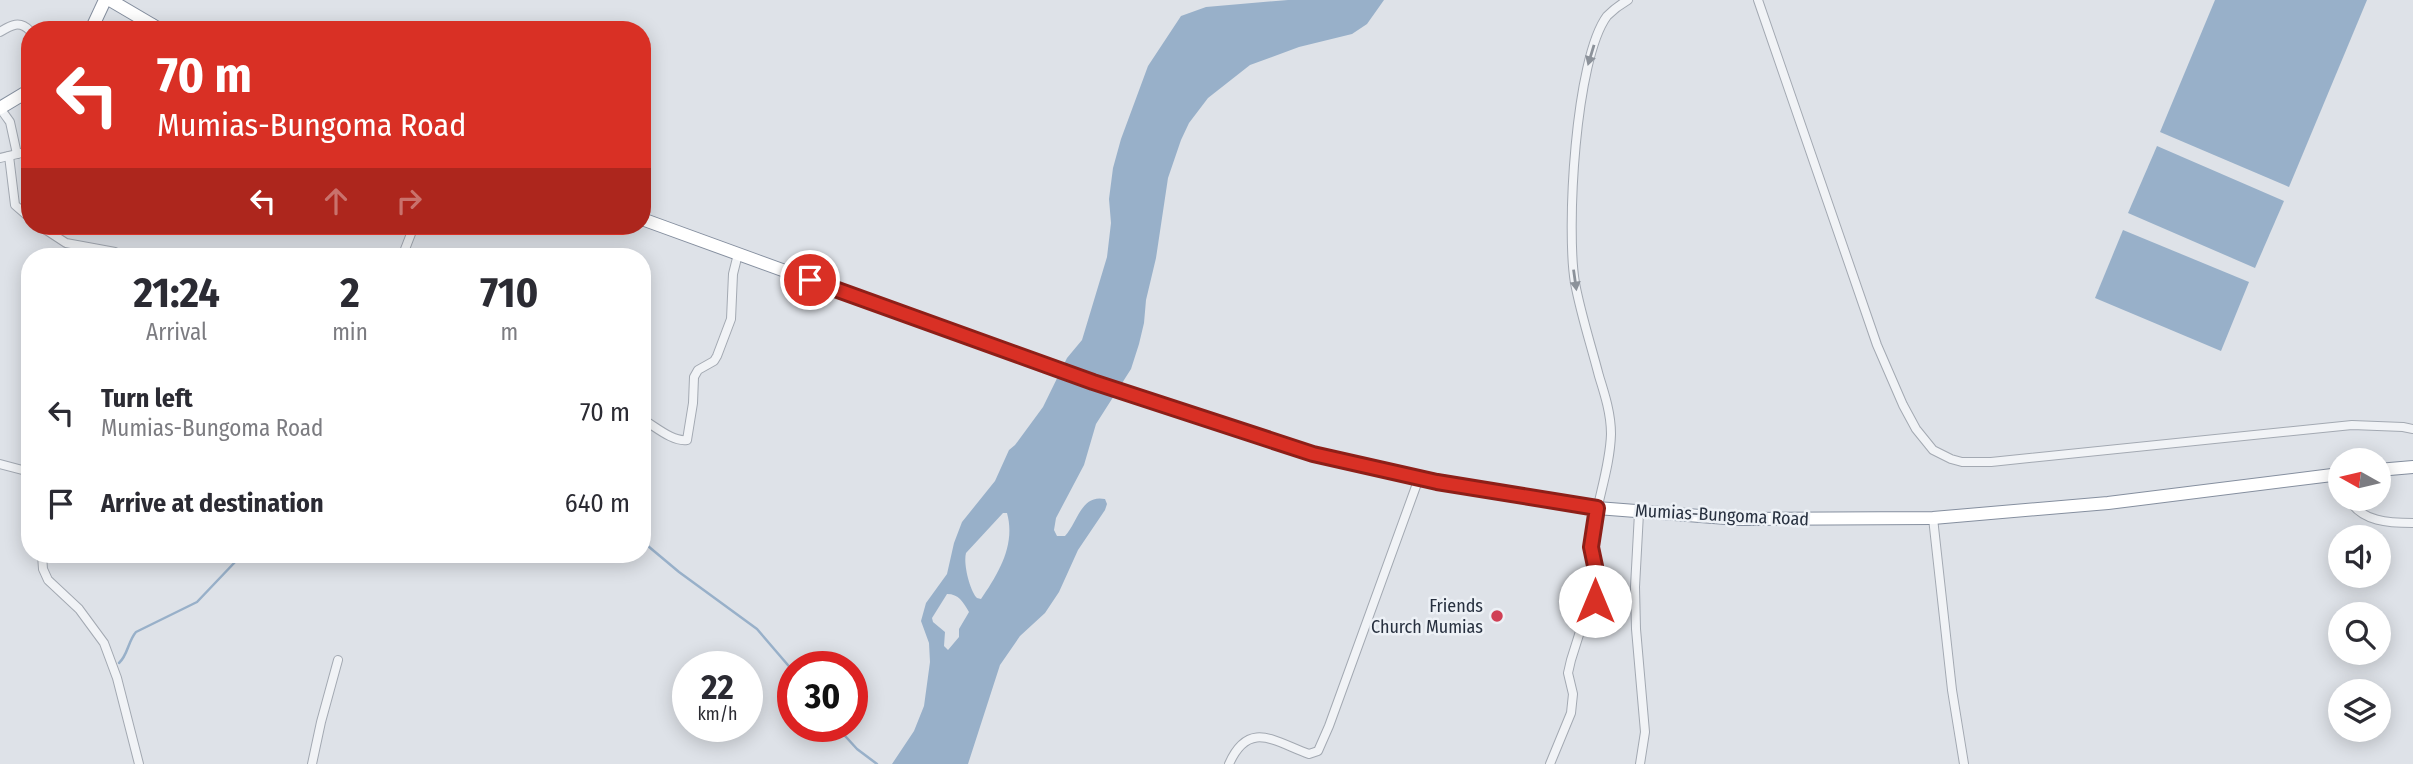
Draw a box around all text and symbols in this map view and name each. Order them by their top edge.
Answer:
one-way arrow [1586,44,1596,65]
text: 70 m [157,46,252,105]
icon: left [42,49,133,140]
text: Mumias-Bungoma Road [157,106,466,144]
icon: left [244,182,282,220]
icon: ahead [317,182,355,220]
icon: right [390,182,428,220]
pin [780,250,840,310]
icon: arrive [791,261,829,299]
text: 21:24 [133,268,220,318]
text: 2 [340,268,360,318]
text: 710 [480,268,539,318]
one-way arrow [1570,269,1581,291]
text: Arrival [146,318,207,346]
text: min [332,318,368,346]
text: m [501,318,518,346]
text: Turn left [101,383,193,414]
icon: left [42,394,80,432]
text: 70 m [580,397,630,428]
text: Mumias-Bungoma Road [101,414,323,442]
north arrow [2328,448,2390,511]
map controls [2328,448,2391,742]
icon: arrive [42,485,80,523]
text: Arrive at destination [101,488,324,519]
text: 640 m [565,488,630,519]
street label: Mumias-Bungoma Road [1635,499,1809,531]
button: sound [2328,525,2391,588]
position arrow [1558,564,1632,638]
place label: Friends Church Mumias [1371,595,1483,638]
button: search [2328,602,2391,665]
marker: Friends Church Mumias [1489,608,1505,624]
speed limit sign: 30 [777,651,868,742]
text: 22 [701,666,734,708]
button: layers [2328,679,2391,742]
text: km/h [697,703,738,725]

